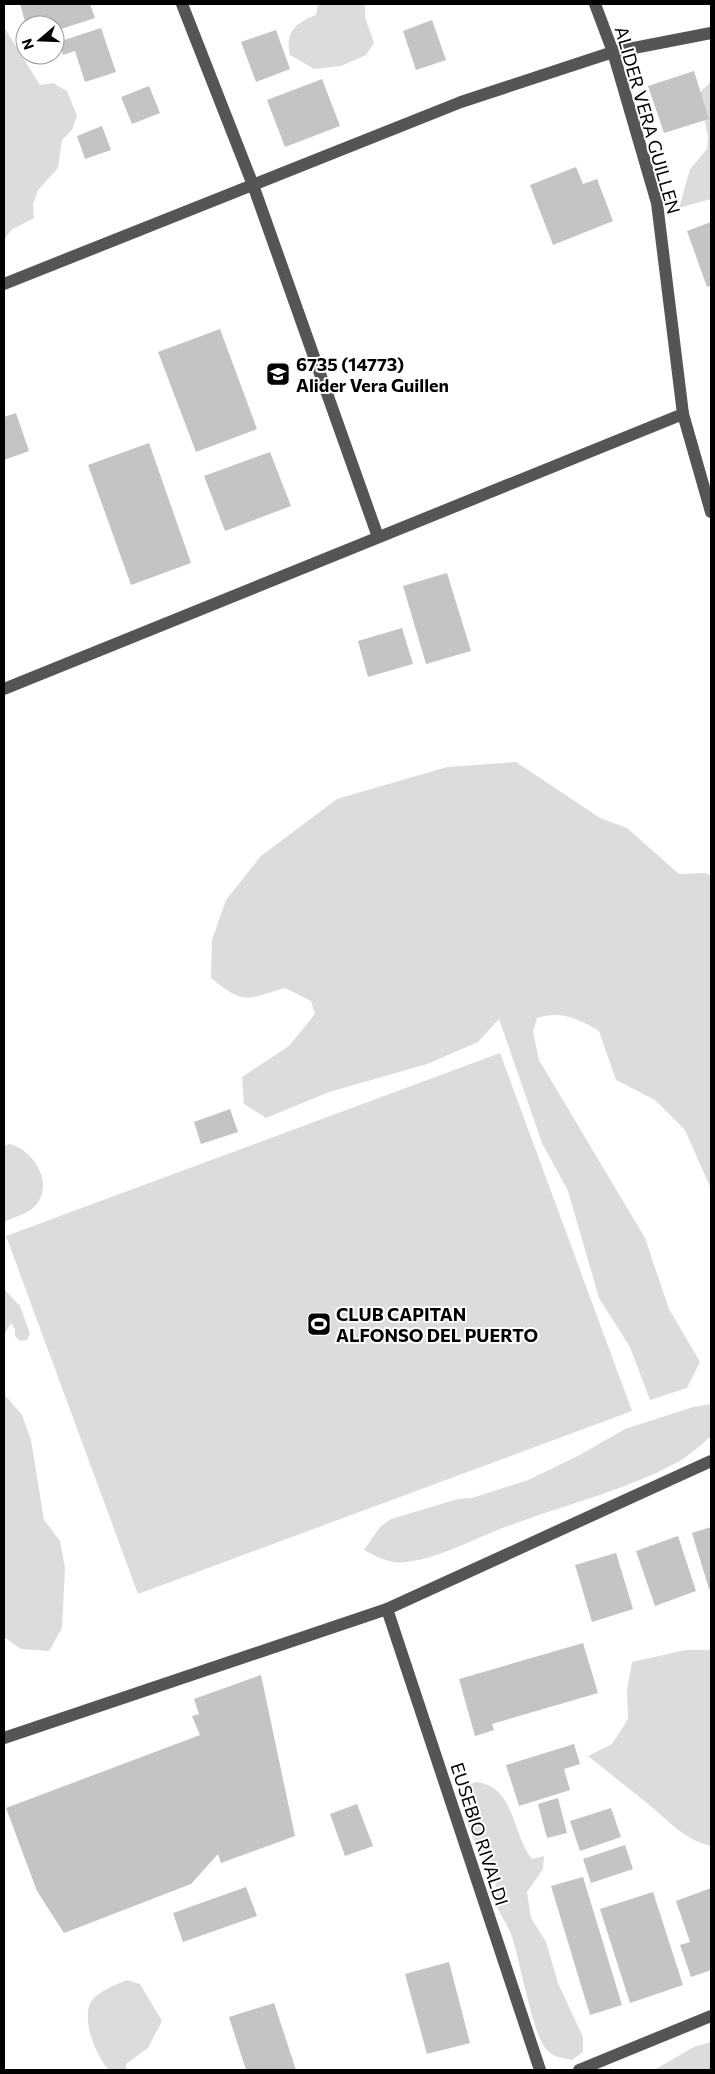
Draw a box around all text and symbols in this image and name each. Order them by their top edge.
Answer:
north arrow [15,15,65,65]
street label: ALIDER VERA GUILLEN [611,24,685,216]
text: N [17,37,37,52]
place label: 6735 (14773) Alider Vera Guillen [296,353,449,396]
school or university icon: 6735 (14773) Alider Vera Guillen [265,361,291,387]
place label: CLUB CAPITAN ALFONSO DEL PUERTO [336,1303,538,1346]
sports icon: CLUB CAPITAN ALFONSO DEL PUERTO [306,1311,332,1337]
street label: EUSEBIO RIVALDI [447,1760,513,1908]

